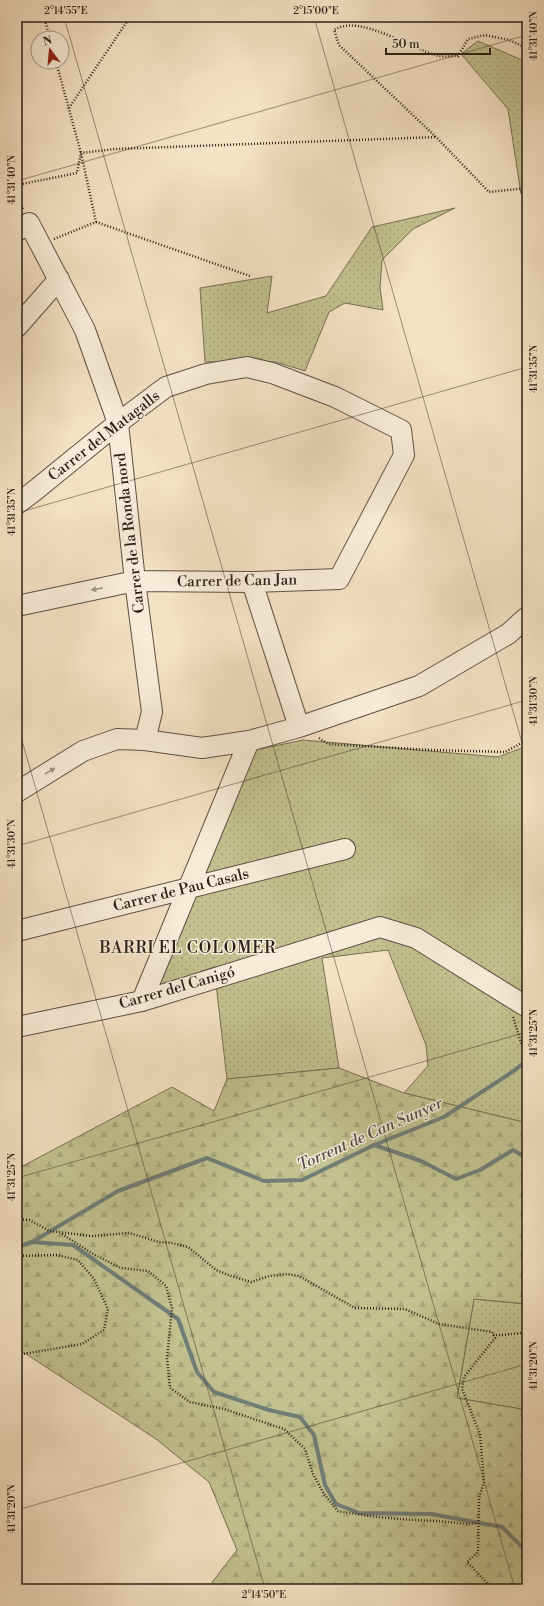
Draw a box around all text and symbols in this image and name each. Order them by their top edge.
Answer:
text: 2°14'55"E [44,5,88,17]
text: 2°15'00"E [293,5,339,17]
text: 41°31'40"N [528,11,540,61]
north arrow [30,30,70,70]
scale bar [386,30,490,56]
text: N [41,33,54,49]
text: 50 m [392,37,420,52]
text: 41°31'40"N [6,155,18,205]
text: 41°31'35"N [528,344,540,393]
street label: Carrer del Matagalls [44,386,164,486]
street label: Carrer de la Ronda nord [111,451,149,614]
text: 41°31'35"N [6,487,18,536]
street label: Carrer de Can Jan [177,570,297,592]
one-way arrow [91,587,103,593]
text: 41°31'30"N [528,676,540,726]
one-way arrow [44,768,56,775]
text: 41°31'30"N [6,819,18,869]
street label: Carrer de Pau Casals [111,864,251,916]
district label: BARRI EL COLOMER [99,938,276,958]
street label: Carrer del Canigó [117,962,237,1014]
text: 41°31'25"N [528,1008,540,1057]
water label: Torrent de Can Sunyer [294,1092,447,1175]
text: 41°31'25"N [6,1152,18,1201]
text: 41°31'20"N [528,1341,540,1391]
text: 41°31'20"N [6,1484,18,1534]
text: 2°14'50"E [242,1589,286,1601]

